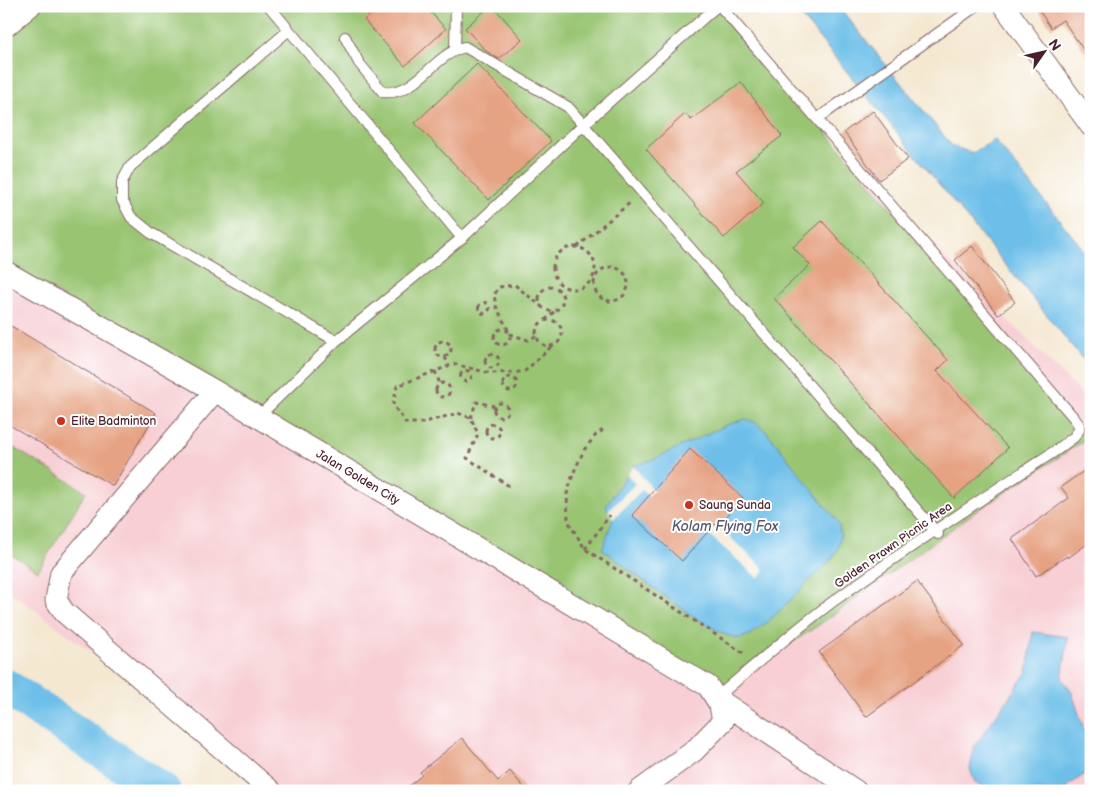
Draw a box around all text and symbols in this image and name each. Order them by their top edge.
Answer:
north arrow [1020,28,1070,78]
text: N [1044,36,1064,54]
place label: Elite Badminton [71,414,157,429]
marker: Elite Badminton [55,415,67,427]
street label: Jalan Golden City [313,447,403,509]
place label: Saung Sunda [699,498,771,513]
marker: Saung Sunda [683,499,695,511]
street label: Golden Prawn Picnic Area [832,499,955,592]
water label: Kolam Flying Fox [672,518,779,535]

